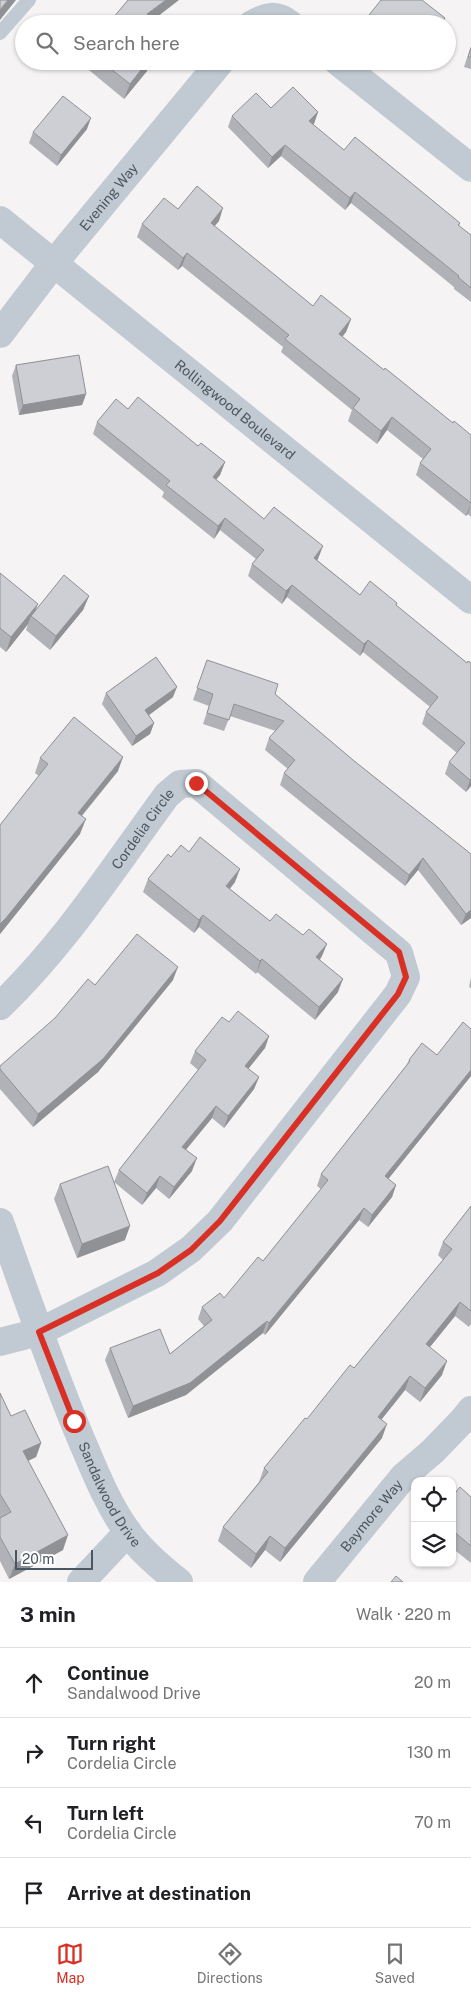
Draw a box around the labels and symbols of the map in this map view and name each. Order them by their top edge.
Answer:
street label: Evening Way [76,160,141,234]
street label: Rollingwood Boulevard [172,356,298,463]
route end [185,772,208,795]
street label: Cordelia Circle [108,785,177,872]
route start [63,1410,86,1433]
street label: Sandalwood Drive [75,1439,144,1550]
street label: Baymore Way [337,1476,406,1555]
scale bar [15,1547,92,1570]

